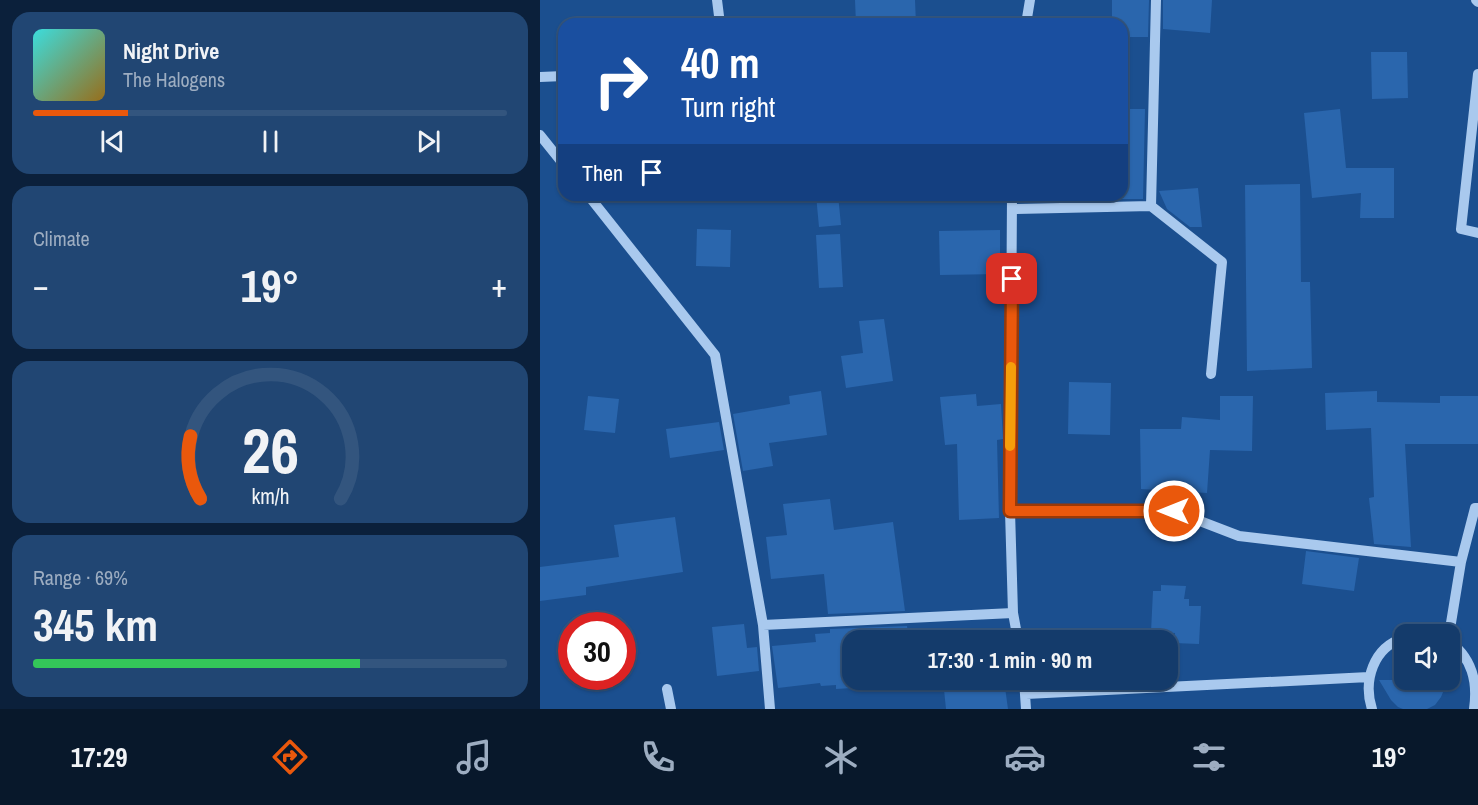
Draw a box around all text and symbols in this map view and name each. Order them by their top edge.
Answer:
text: 40 m [681,35,760,91]
text: Night Drive [123,36,219,66]
icon: right [582,42,660,120]
text: The Halogens [123,66,225,93]
text: Turn right [681,89,775,125]
icon: previous [96,125,129,158]
icon: pause [254,125,287,158]
icon: next [412,125,445,158]
icon: arrive [635,156,668,189]
text: Then [582,158,623,188]
text: Climate [33,225,90,252]
pin [986,253,1037,304]
text: 19° [240,255,300,316]
icon: arrive [995,262,1028,295]
text: − [33,263,49,307]
text: + [491,263,507,307]
text: 26 [242,408,298,492]
position arrow [1142,479,1206,543]
text: km/h [251,482,289,511]
text: Range · 69% [33,564,128,591]
text: 345 km [33,594,158,655]
speed limit sign: 30 [558,612,636,690]
map controls [1394,624,1460,690]
button: sound [1394,624,1460,690]
text: 17:30 · 1 min · 90 m [928,645,1092,675]
icon: directions [269,736,311,778]
icon: music [453,736,495,778]
icon: phone [637,736,679,778]
icon: climate [820,736,862,778]
icon: car [1004,736,1046,778]
icon: filters [1188,736,1230,778]
text: 17:29 [71,739,127,775]
text: 19° [1372,739,1407,775]

